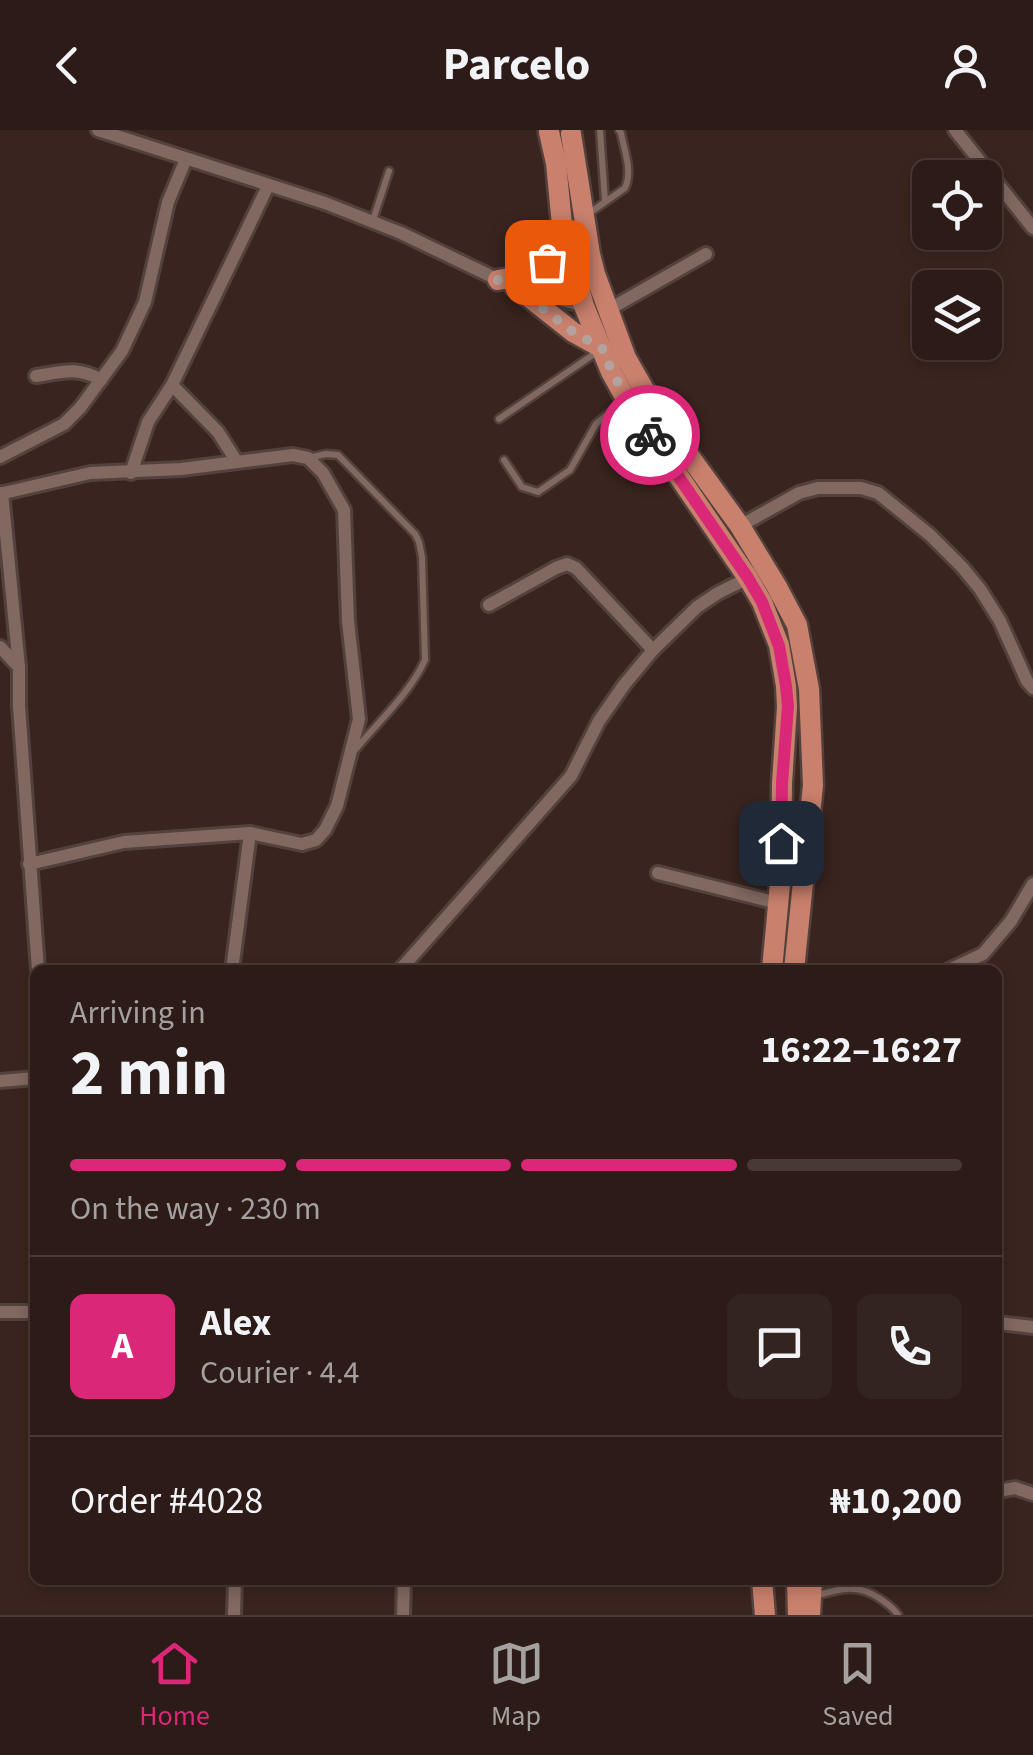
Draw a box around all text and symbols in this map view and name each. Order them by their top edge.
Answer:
text: Parcelo [443,33,590,97]
icon: back [40,38,95,93]
icon: person [938,38,993,93]
map controls [912,160,1002,360]
button: locate [912,160,1002,250]
pin [505,220,590,305]
icon: bag [520,235,575,290]
button: layers [912,270,1002,360]
courier [600,385,700,485]
icon: bike [623,408,678,463]
pin [739,801,824,886]
icon: home [754,816,809,871]
text: Arriving in [70,990,206,1036]
text: 16:22–16:27 [760,1023,962,1077]
text: 2 min [70,1027,228,1120]
text: On the way · 230 m [70,1186,321,1232]
button: chat [727,1294,832,1399]
button: phone [857,1294,962,1399]
text: Alex [200,1296,271,1350]
text: A [112,1319,133,1373]
text: Courier · 4.4 [200,1350,360,1396]
text: Order #4028 [70,1474,263,1528]
text: ₦10,200 [830,1474,962,1528]
tab: Home [139,1636,210,1736]
tab: Map [489,1636,544,1736]
tab: Saved [822,1636,894,1736]

